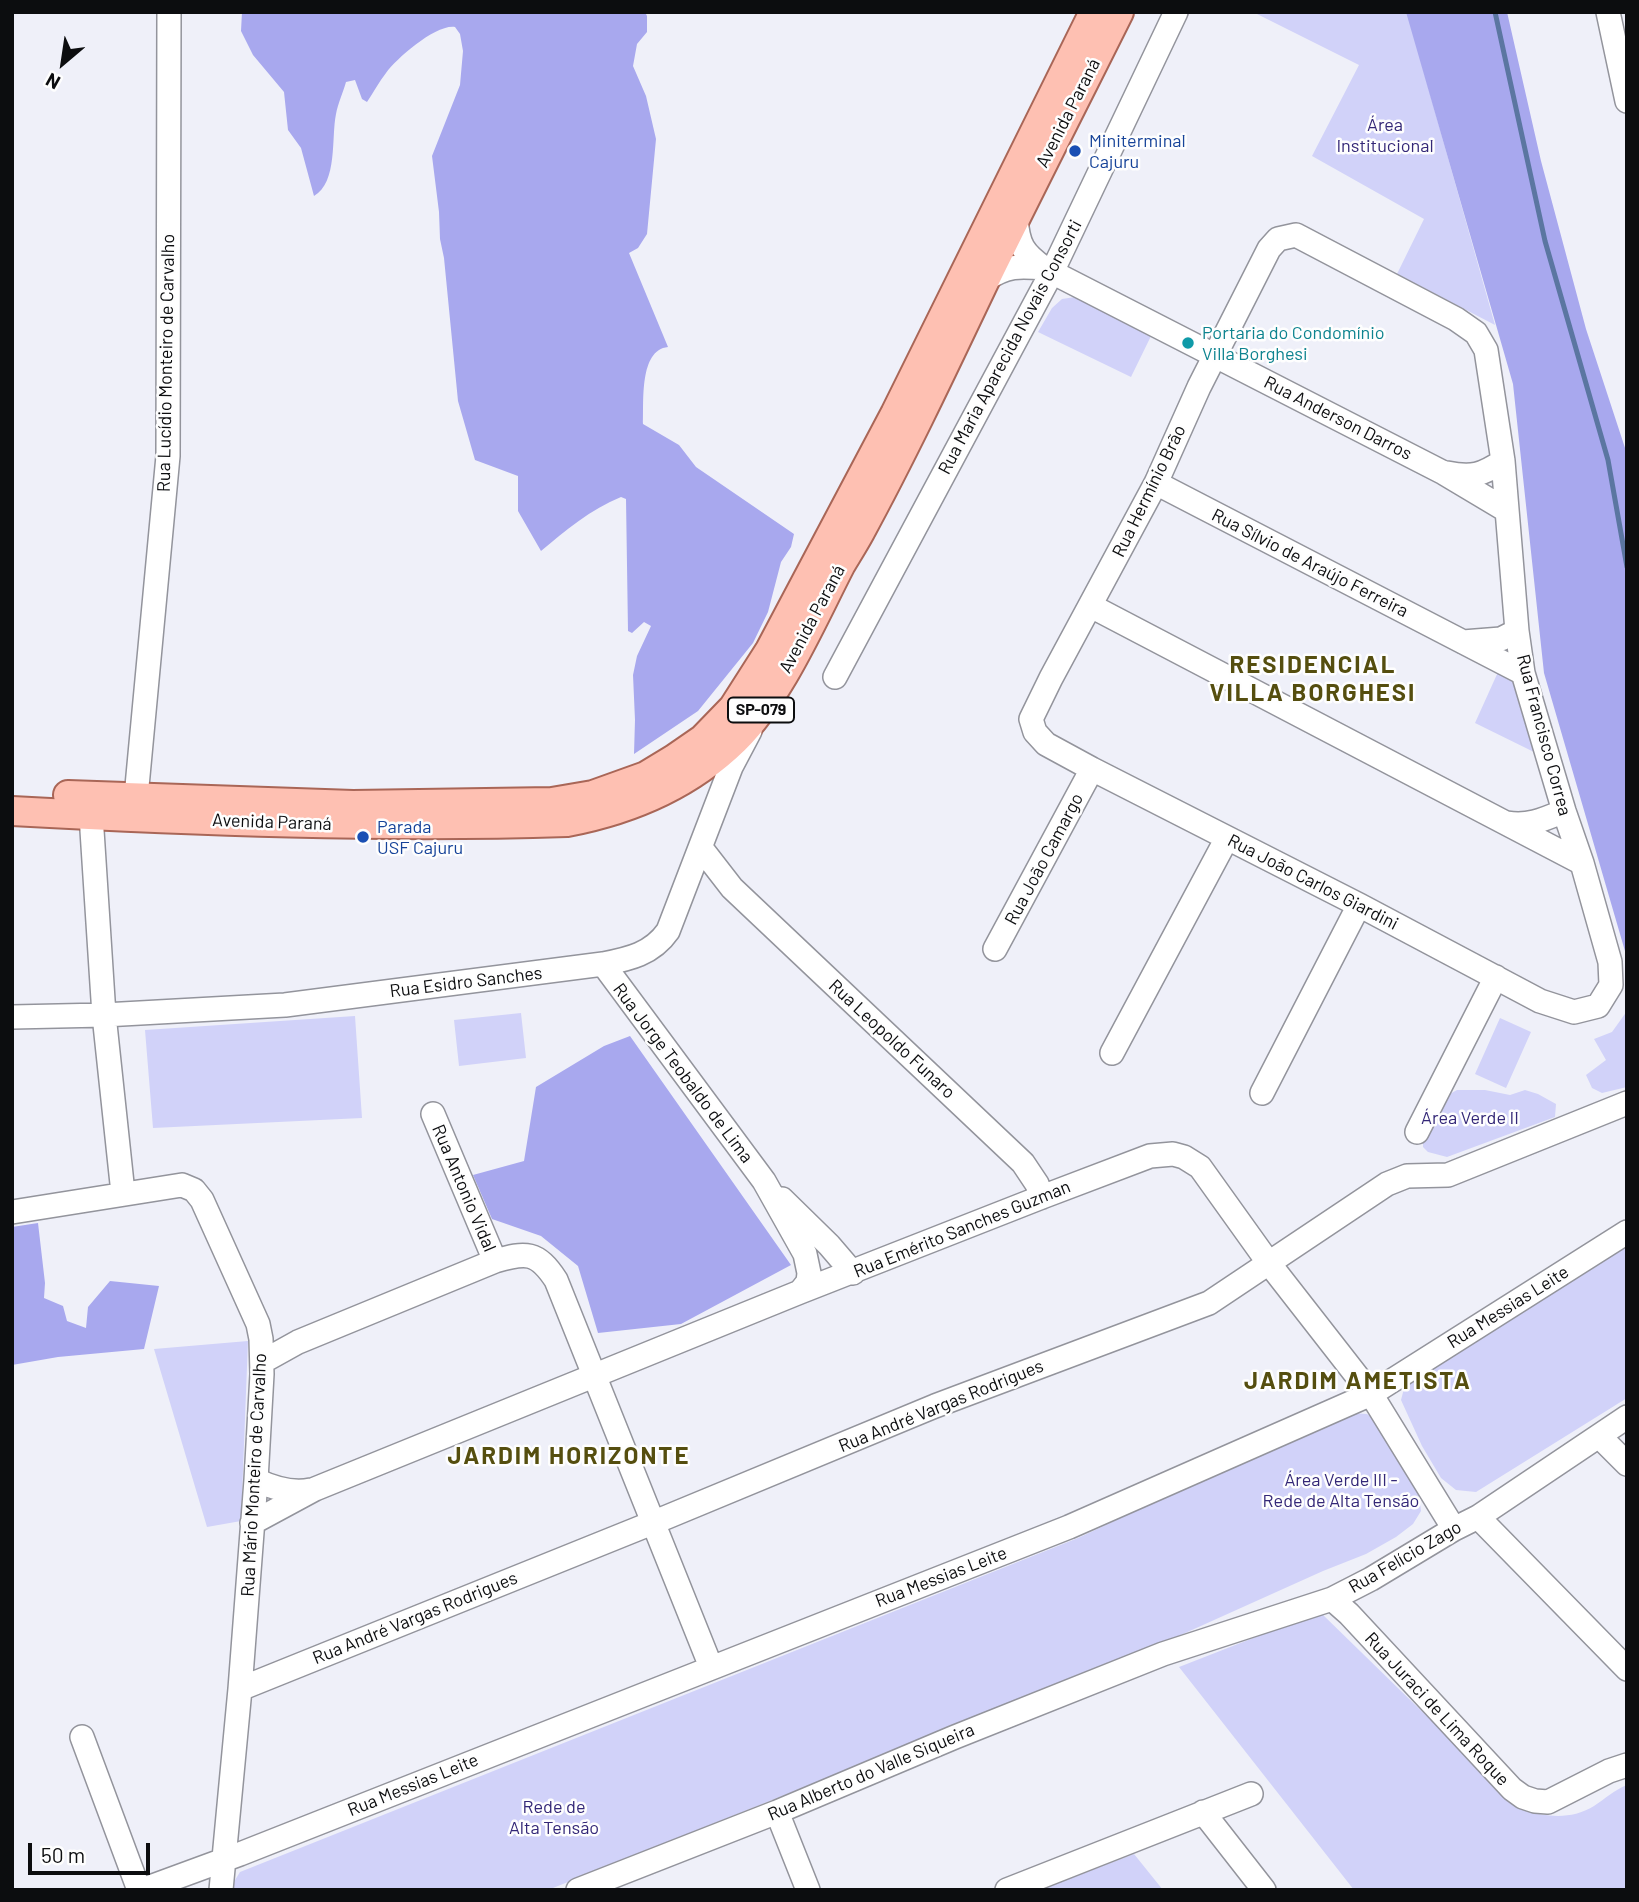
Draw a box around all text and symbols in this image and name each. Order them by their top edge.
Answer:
north arrow [28,28,98,98]
street label: Avenida Paraná [1031,55,1105,171]
text: N [41,69,64,95]
park label: Área Institucional [1336,114,1434,156]
place label: Miniterminal Cajuru [1089,130,1186,172]
marker: Miniterminal Cajuru [1067,143,1083,159]
street label: Rua Maria Aparecida Novais Consorti [934,216,1086,478]
street label: Rua Lucídio Monteiro de Carvalho [153,234,179,492]
place label: Portaria do Condomínio Villa Borghesi [1202,322,1385,364]
marker: Portaria do Condomínio Villa Borghesi [1180,335,1196,351]
street label: Rua Anderson Darros [1260,371,1416,465]
street label: Rua Hermínio Brão [1108,421,1190,561]
street label: Rua Sílvio de Araújo Ferreira [1208,504,1412,622]
street label: Avenida Paraná [774,561,850,677]
district label: RESIDENCIAL VILLA BORGHESI [1211,651,1415,707]
street label: Rua Francisco Correa [1512,652,1576,818]
road number: SP-079 [728,698,794,722]
street label: Rua João Camargo [1000,789,1088,929]
street label: Avenida Paraná [212,809,332,835]
place label: Parada USF Cajuru [377,816,463,858]
marker: Parada USF Cajuru [355,829,371,845]
street label: Rua João Carlos Giardini [1224,830,1402,934]
street label: Rua Esidro Sanches [388,962,544,1002]
street label: Rua Leopoldo Funaro [824,975,960,1103]
street label: Rua Jorge Teobaldo de Lima [608,979,758,1167]
park label: Área Verde II [1421,1107,1519,1129]
street label: Rua Antonio Vidal [427,1121,501,1255]
street label: Rua Emérito Sanches Guzman [850,1176,1074,1282]
street label: Rua Messias Leite [1443,1261,1573,1353]
street label: Rua Mário Monteiro de Carvalho [237,1353,271,1597]
street label: Rua André Vargas Rodrigues [835,1355,1047,1457]
district label: JARDIM AMETISTA [1246,1367,1470,1395]
district label: JARDIM HORIZONTE [450,1442,688,1470]
park label: Área Verde III - Rede de Alta Tensão [1263,1469,1419,1512]
street label: Rua Felício Zago [1345,1516,1465,1598]
street label: Rua Messias Leite [872,1542,1010,1612]
street label: Rua André Vargas Rodrigues [309,1567,521,1669]
street label: Rua Juraci de Lima Roque [1360,1628,1514,1790]
street label: Rua Alberto do Valle Siqueira [764,1719,978,1825]
street label: Rua Messias Leite [344,1749,482,1821]
park label: Rede de Alta Tensão [509,1796,599,1839]
scale bar [32,1828,154,1872]
text: 50 m [41,1842,85,1867]

